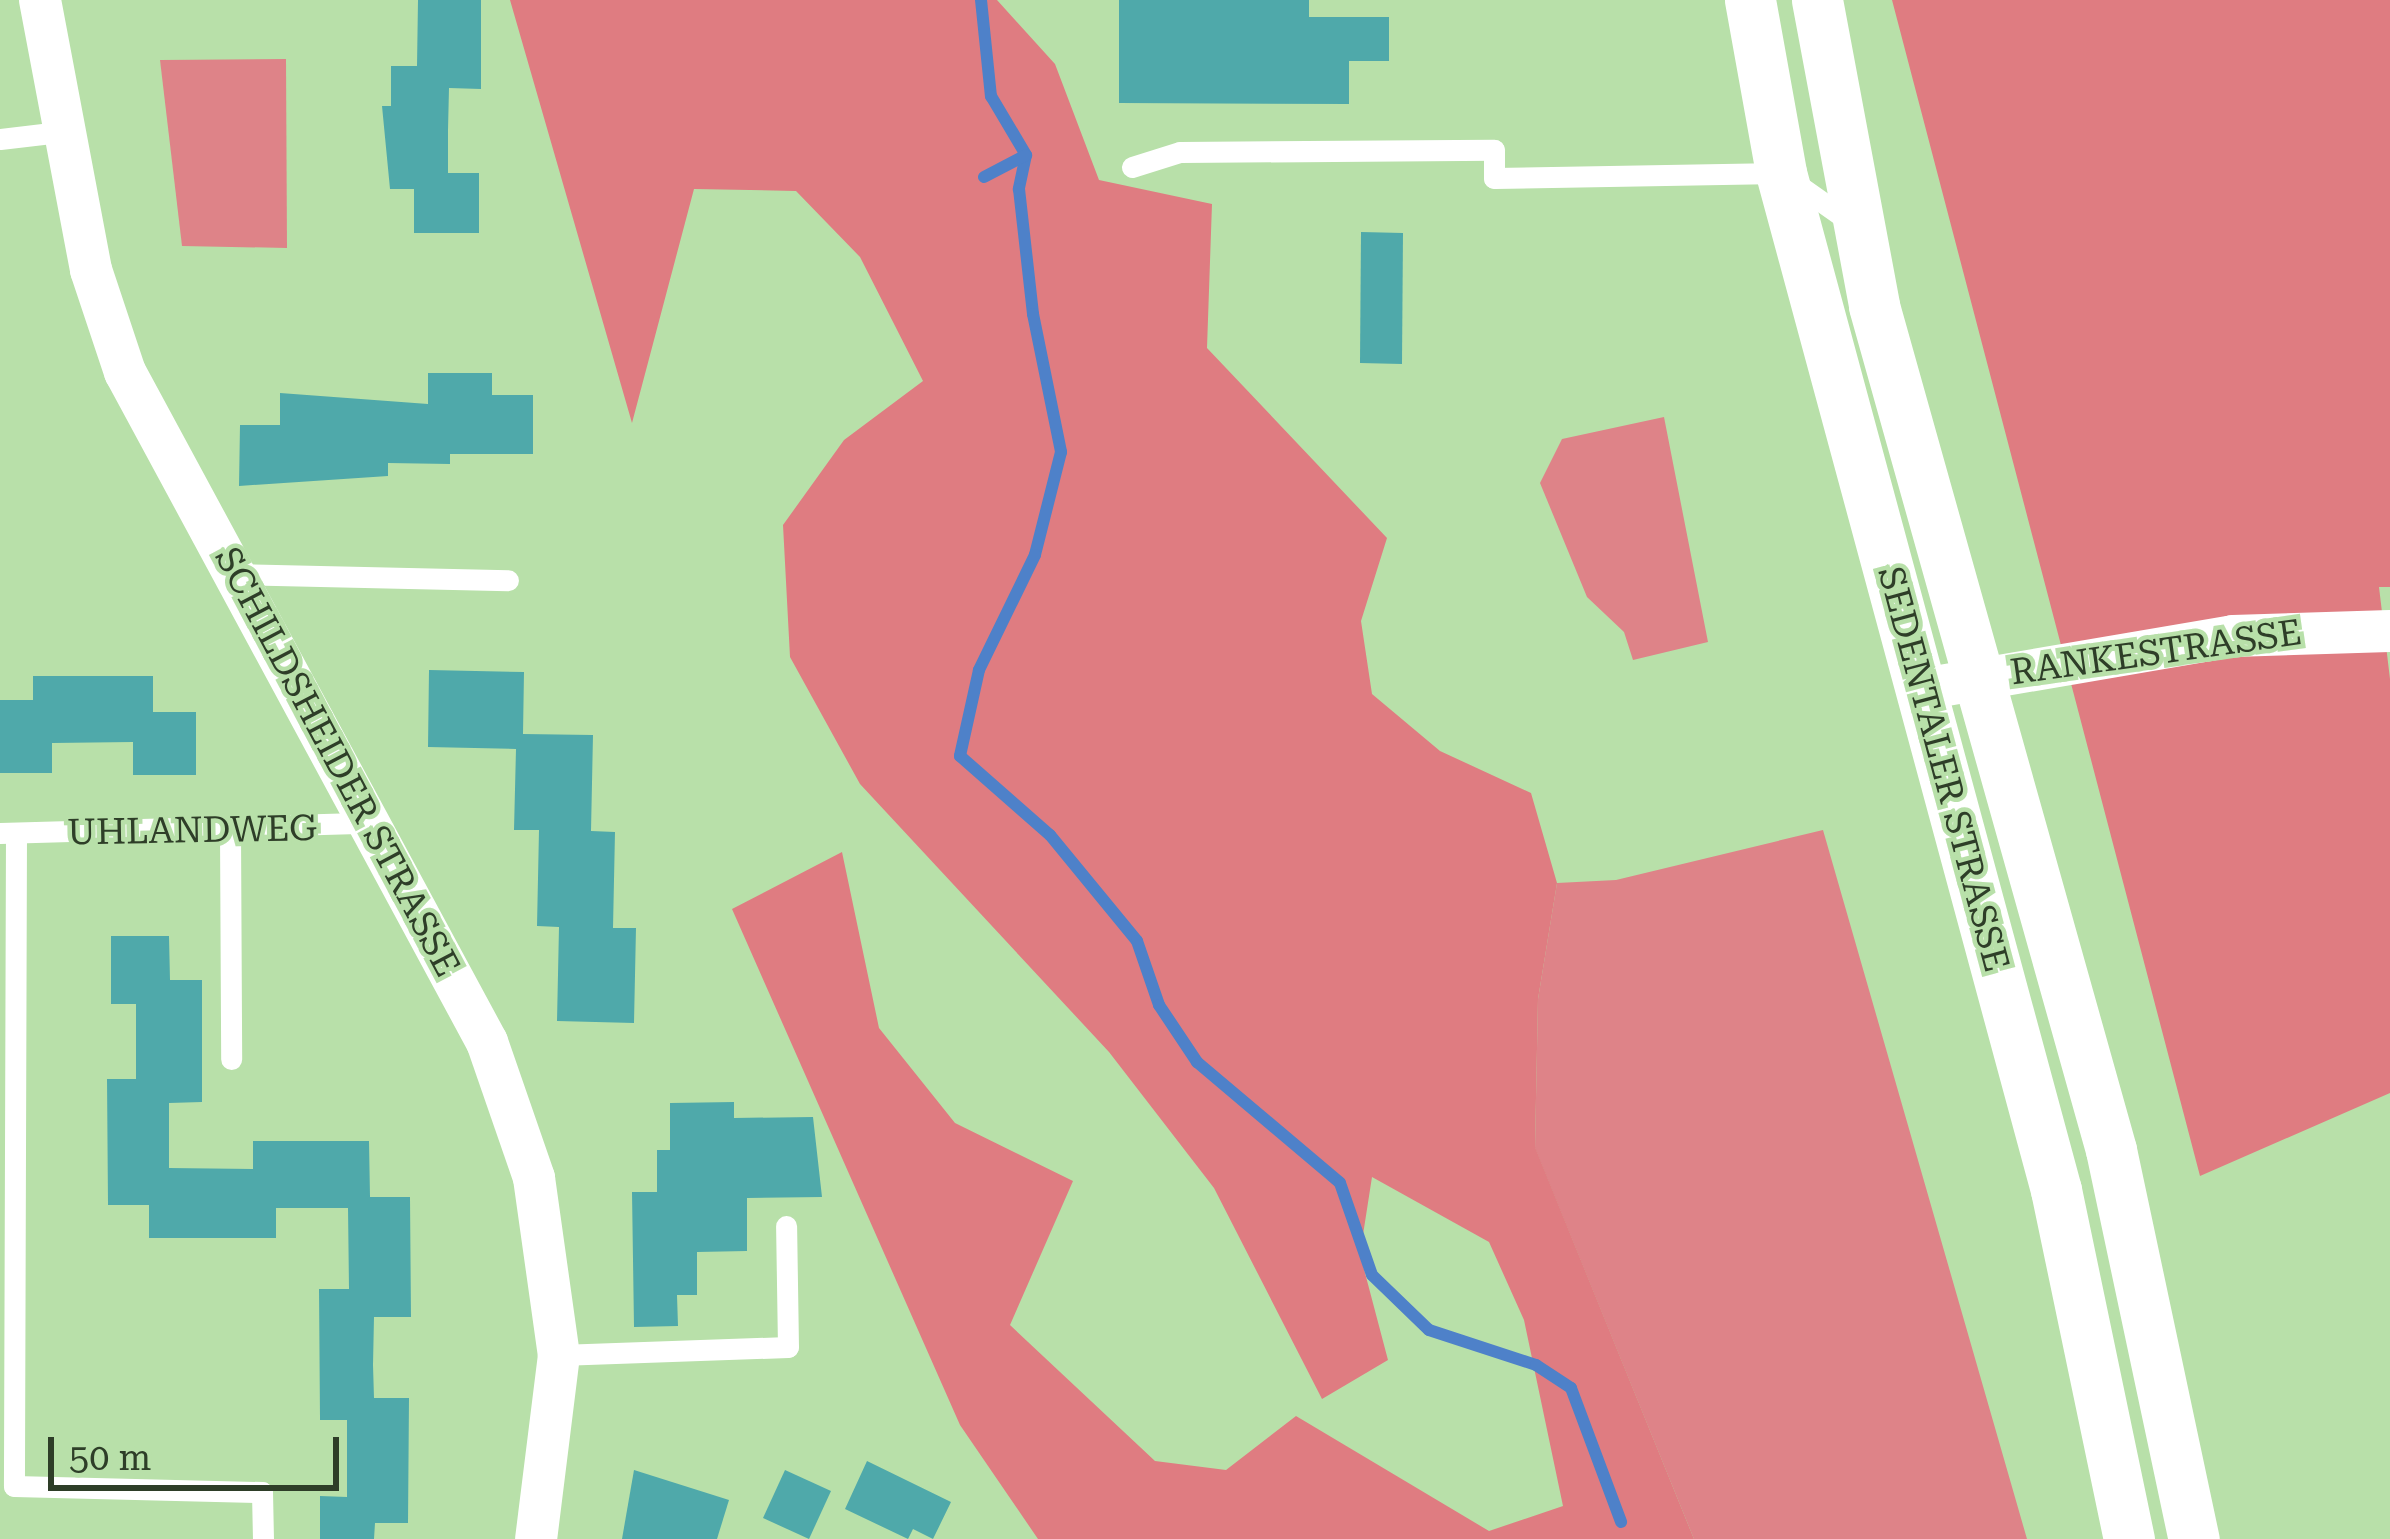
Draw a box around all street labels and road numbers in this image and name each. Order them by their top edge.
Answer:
street label: SCHILDSHEIDER STRASSE [205,540,469,984]
street label: SEDENTALER STRASSE [1868,562,2018,976]
street label: RANKESTRASSE [2008,611,2304,695]
street label: UHLANDWEG [67,807,317,855]

